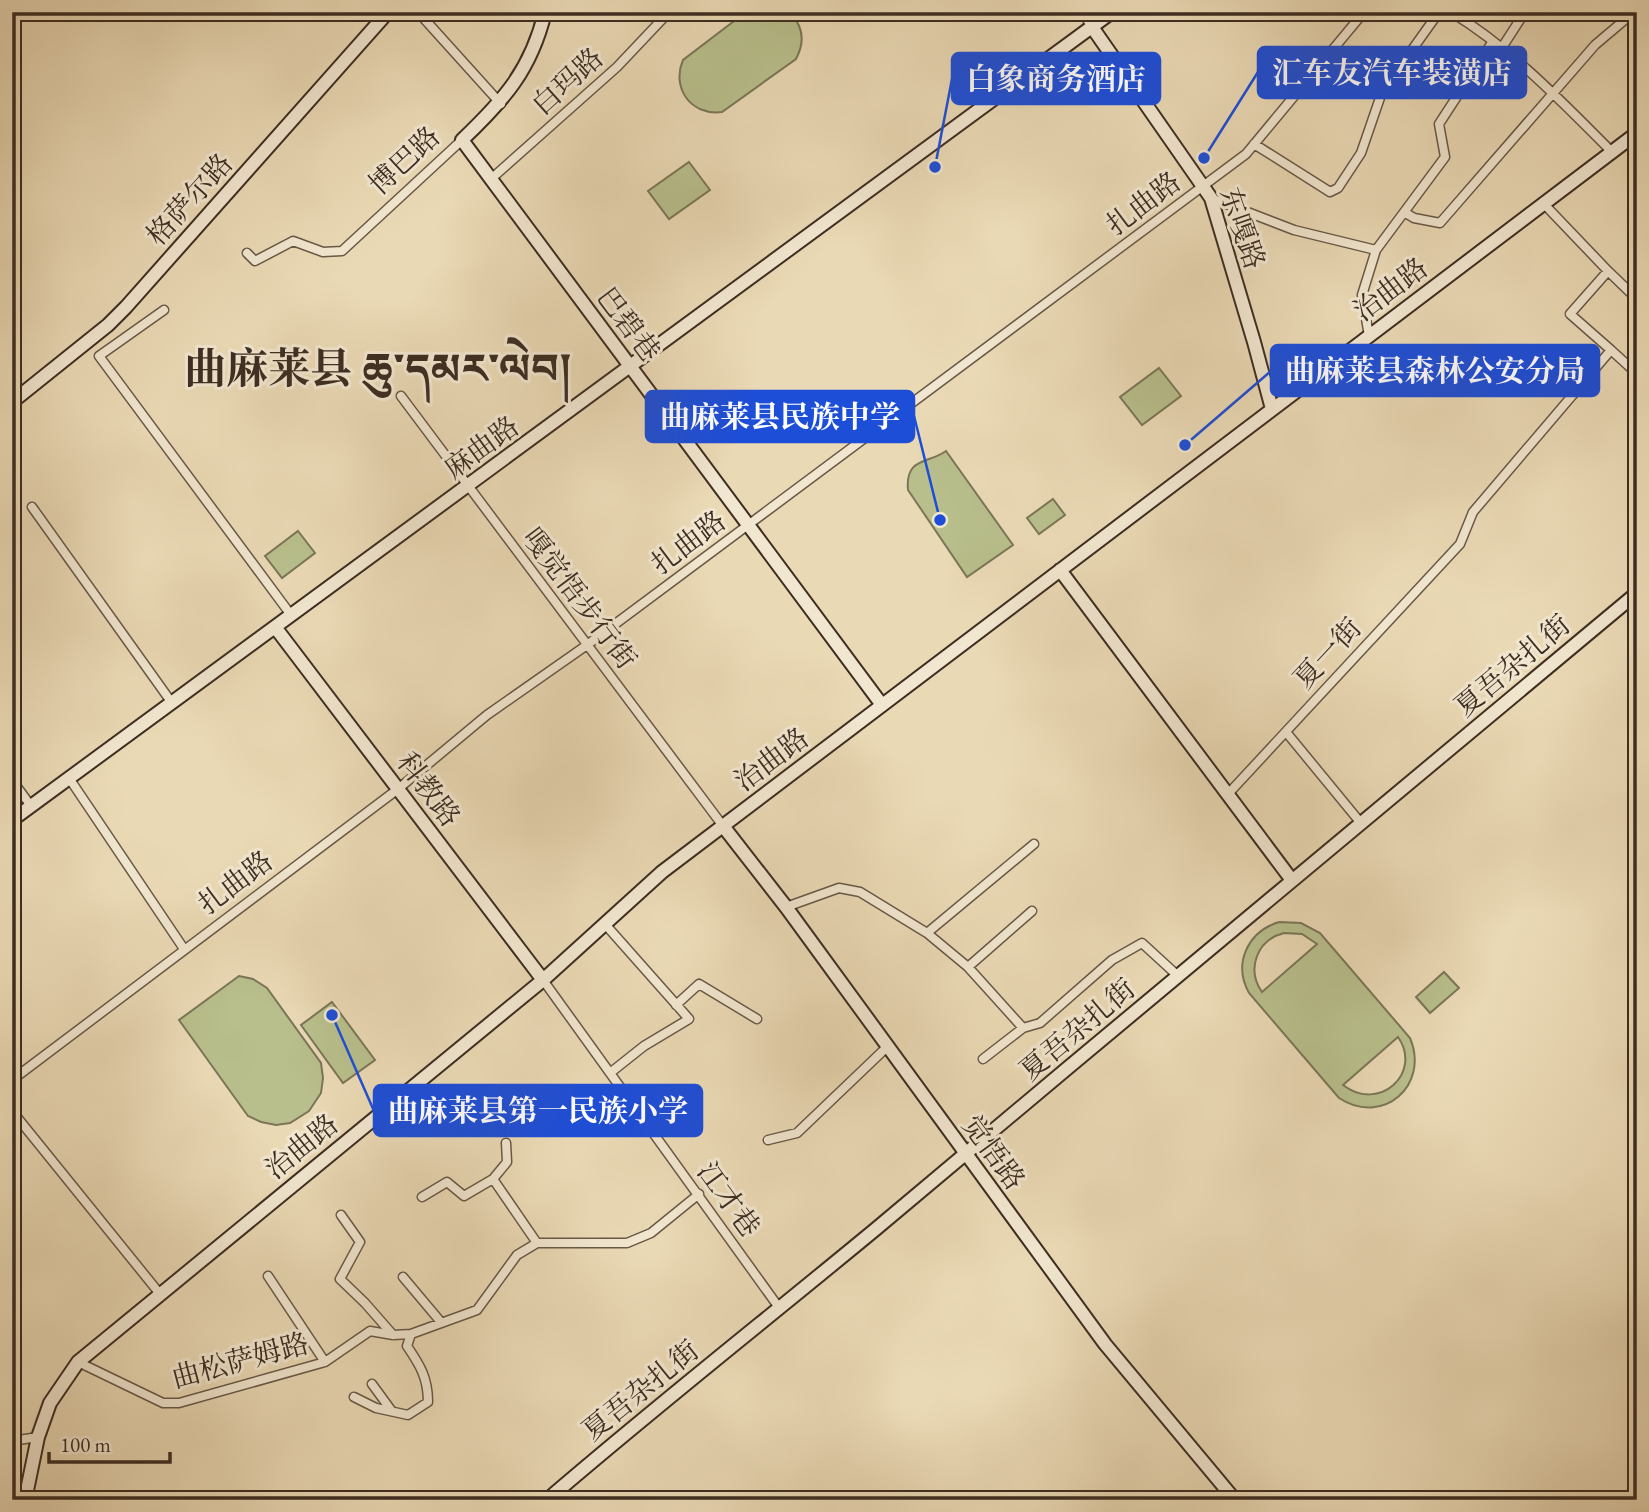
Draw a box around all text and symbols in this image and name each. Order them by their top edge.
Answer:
street label: 白玛路 [524,40,610,122]
callout: 汇车友汽车装潢店 [1258,47,1526,98]
callout: 白象商务酒店 [952,53,1160,104]
text: 汇车友汽车装潢店 [1272,53,1512,92]
text: 白象商务酒店 [966,59,1146,98]
street label: 博巴路 [361,118,447,202]
street label: 格萨尔路 [138,145,240,253]
street label: 扎曲路 [1099,163,1187,243]
street label: 东嘎路 [1212,182,1274,274]
street label: 治曲路 [1346,249,1434,329]
street label: 巴碧巷 [589,280,669,368]
district label: 曲麻莱县 ཆུ་དམར་ལེབ། [184,337,572,404]
callout: 曲麻莱县森林公安分局 [1271,345,1599,396]
text: 曲麻莱县森林公安分局 [1285,351,1585,390]
callout: 曲麻莱县民族中学 [646,391,914,442]
text: 曲麻莱县民族中学 [660,397,900,436]
street label: 麻曲路 [436,408,526,486]
street label: 扎曲路 [644,502,732,582]
street label: 嘎觉悟步行街 [515,520,645,676]
street label: 夏吾杂扎街 [1447,606,1577,724]
street label: 夏一街 [1285,610,1369,696]
street label: 治曲路 [727,719,815,799]
street label: 科教路 [389,745,469,833]
street label: 扎曲路 [191,842,279,922]
street label: 夏吾杂扎街 [1012,970,1142,1088]
callout: 曲麻莱县第一民族小学 [374,1085,702,1136]
text: 曲麻莱县第一民族小学 [388,1091,688,1130]
street label: 治曲路 [257,1106,345,1186]
street label: 觉悟路 [955,1107,1033,1197]
street label: 江才巷 [690,1154,768,1244]
street label: 曲松萨姆路 [168,1324,312,1396]
street label: 夏吾杂扎街 [574,1332,706,1448]
scale bar [49,1421,170,1465]
text: 100 m [60,1431,111,1458]

